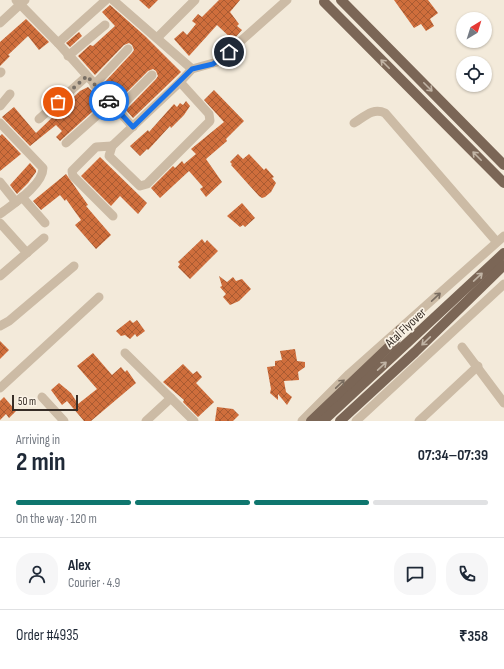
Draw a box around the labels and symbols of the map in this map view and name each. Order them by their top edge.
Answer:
north arrow [456,12,492,48]
pin [212,35,246,69]
one-way arrow [380,59,390,68]
courier [89,81,129,121]
one-way arrow [423,82,433,92]
pin [41,85,75,119]
one-way arrow [472,151,481,161]
one-way arrow [473,273,483,282]
one-way arrow [431,292,441,301]
street label: Atal Flyover [381,305,430,351]
one-way arrow [421,336,431,346]
one-way arrow [377,361,387,370]
one-way arrow [335,379,345,389]
scale bar [12,393,78,412]

